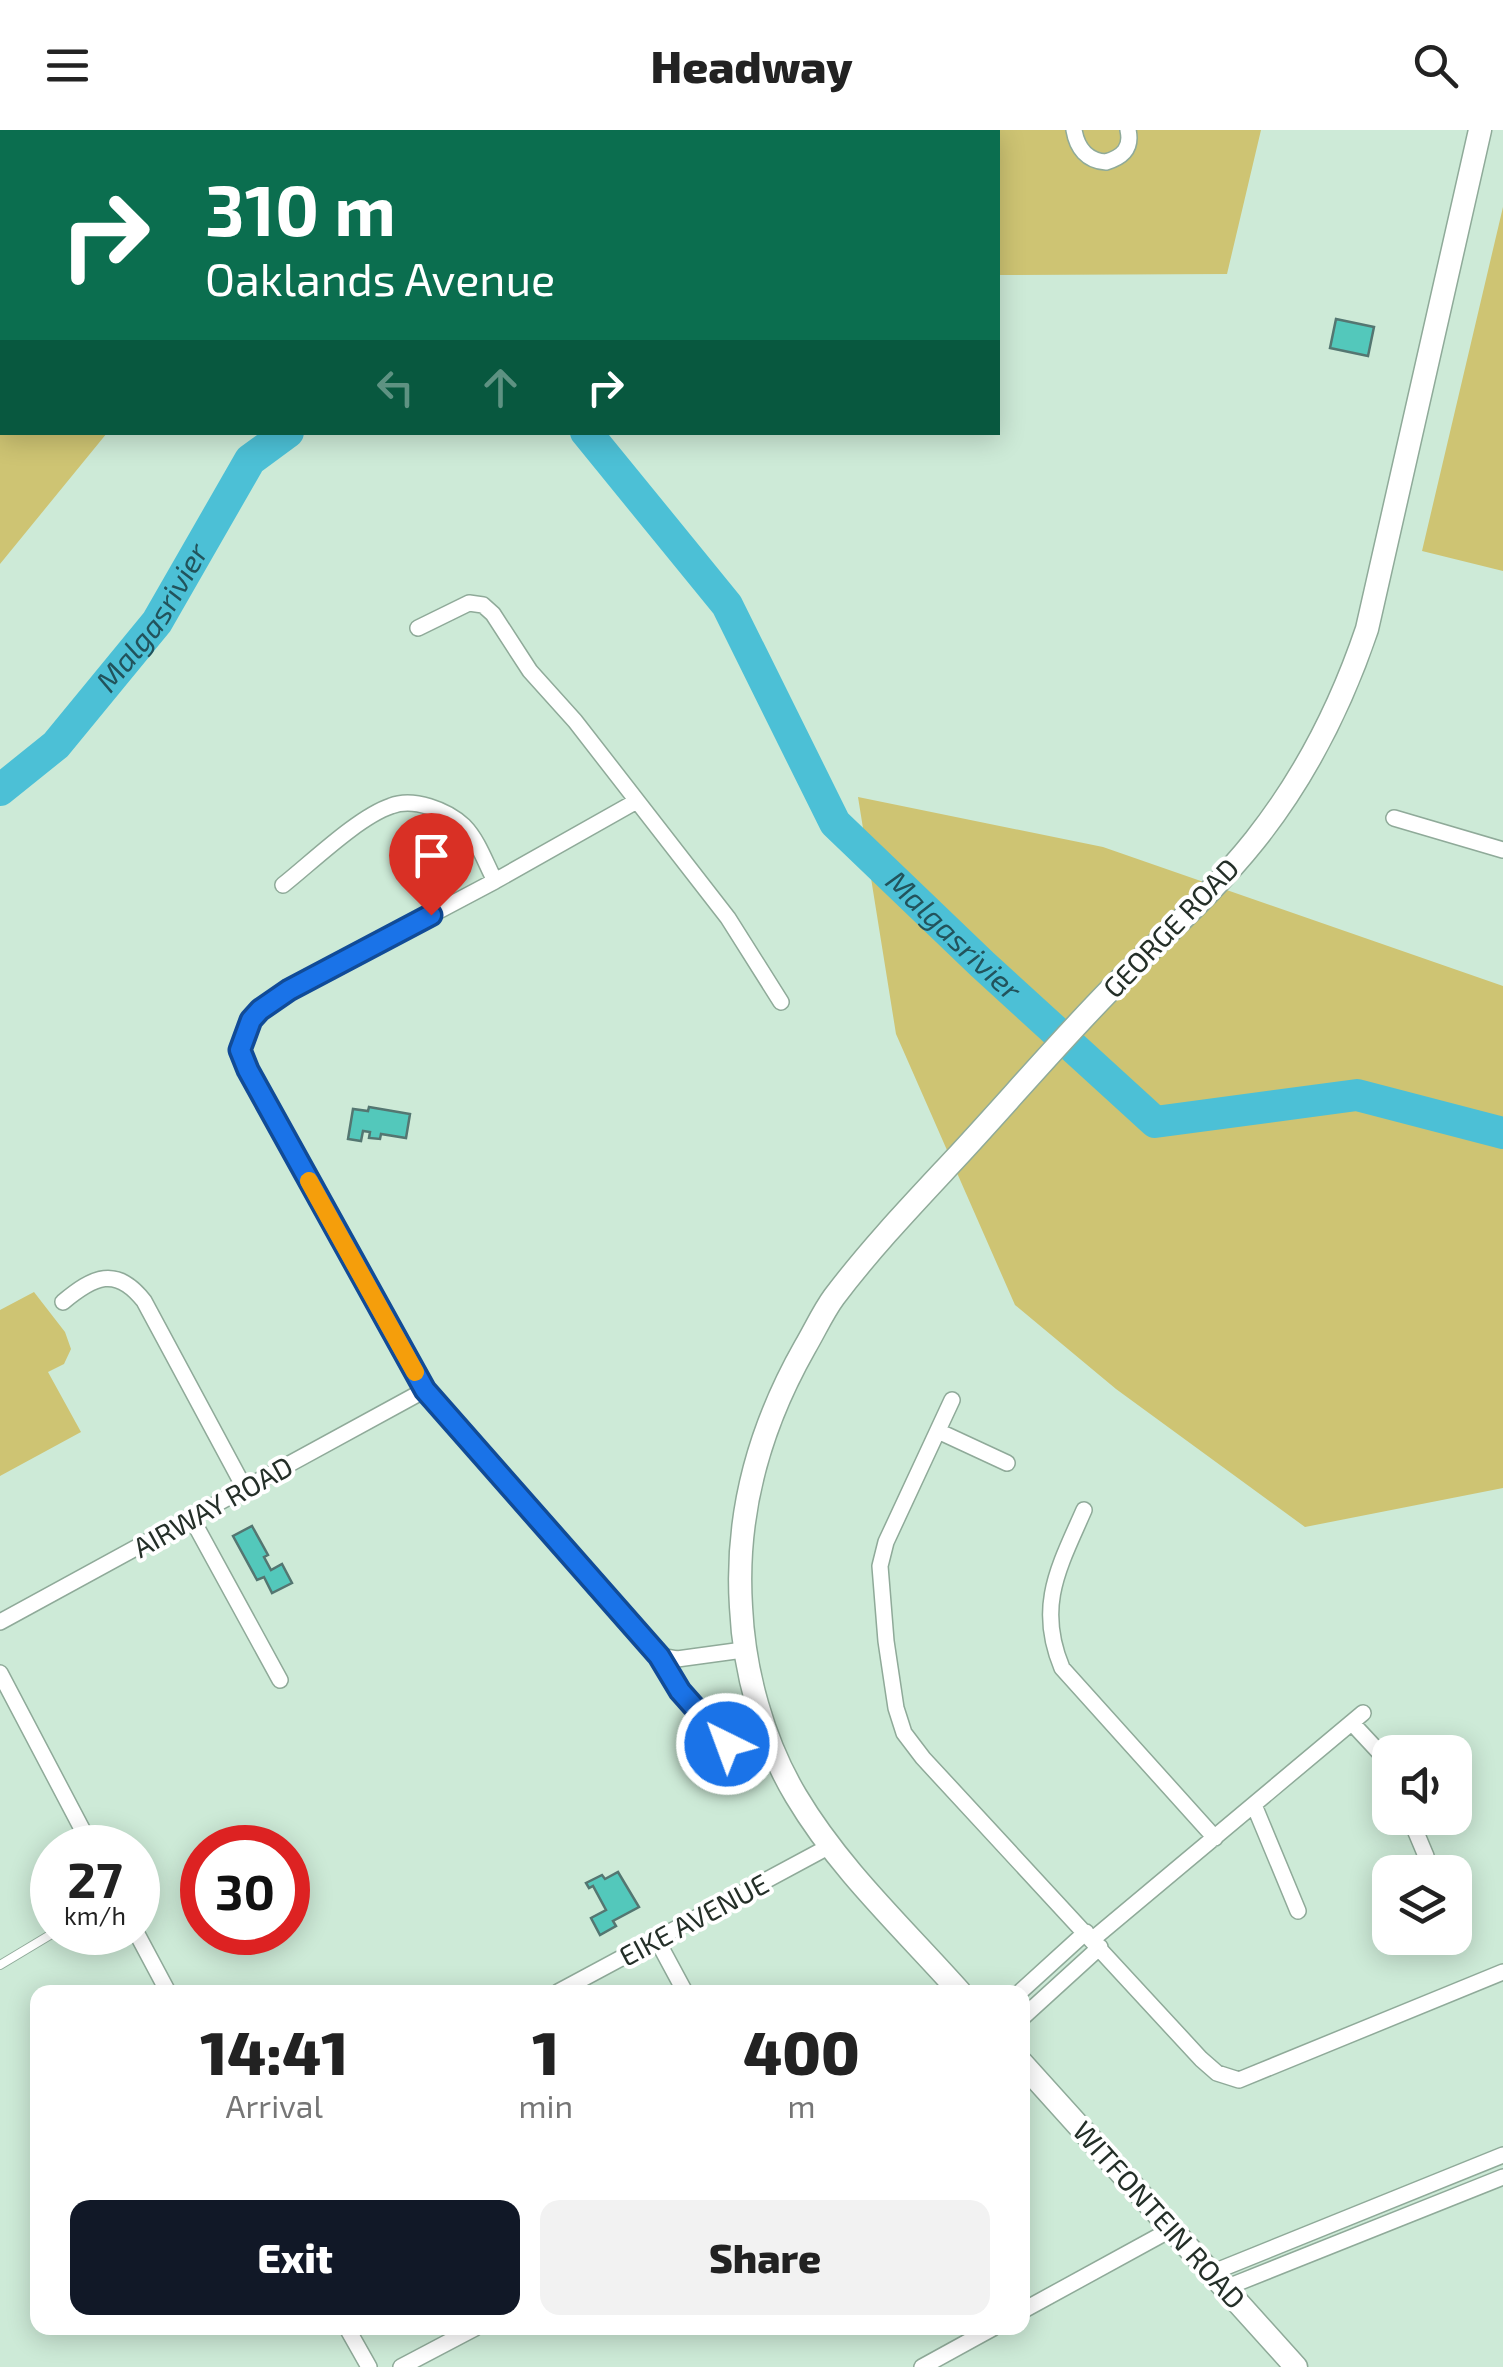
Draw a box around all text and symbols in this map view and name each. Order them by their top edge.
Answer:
icon: menu [40,38,95,93]
text: Headway [650,38,853,92]
icon: search [1408,38,1463,93]
text: 310 m [205,166,396,250]
icon: right [40,170,170,300]
text: Oaklands Avenue [205,251,555,305]
icon: left [368,360,423,415]
icon: ahead [473,360,528,415]
icon: right [578,360,633,415]
water label: Malgasrivier [87,535,215,698]
pin [389,813,474,916]
icon: arrive [404,828,459,883]
street label: GEORGE ROAD [1095,851,1245,1004]
water label: Malgasrivier [880,862,1030,1008]
street label: AIRWAY ROAD [127,1448,298,1564]
position arrow [675,1692,779,1796]
map controls [1372,1735,1472,1955]
button: sound [1372,1735,1472,1835]
speed limit sign: 30 [180,1825,310,1955]
text: 27 [67,1848,123,1908]
button: layers [1372,1855,1472,1955]
street label: EIKE AVENUE [613,1866,774,1973]
text: km/h [64,1900,126,1930]
text: 14:41 [200,2015,348,2087]
text: 1 [532,2015,559,2087]
text: 400 [743,2015,860,2087]
text: Arrival [226,2086,323,2124]
text: min [519,2086,573,2124]
text: m [788,2086,816,2124]
street label: WITFONTEIN ROAD [1067,2114,1253,2315]
button: Exit [70,2200,520,2315]
button: Share [540,2200,990,2315]

